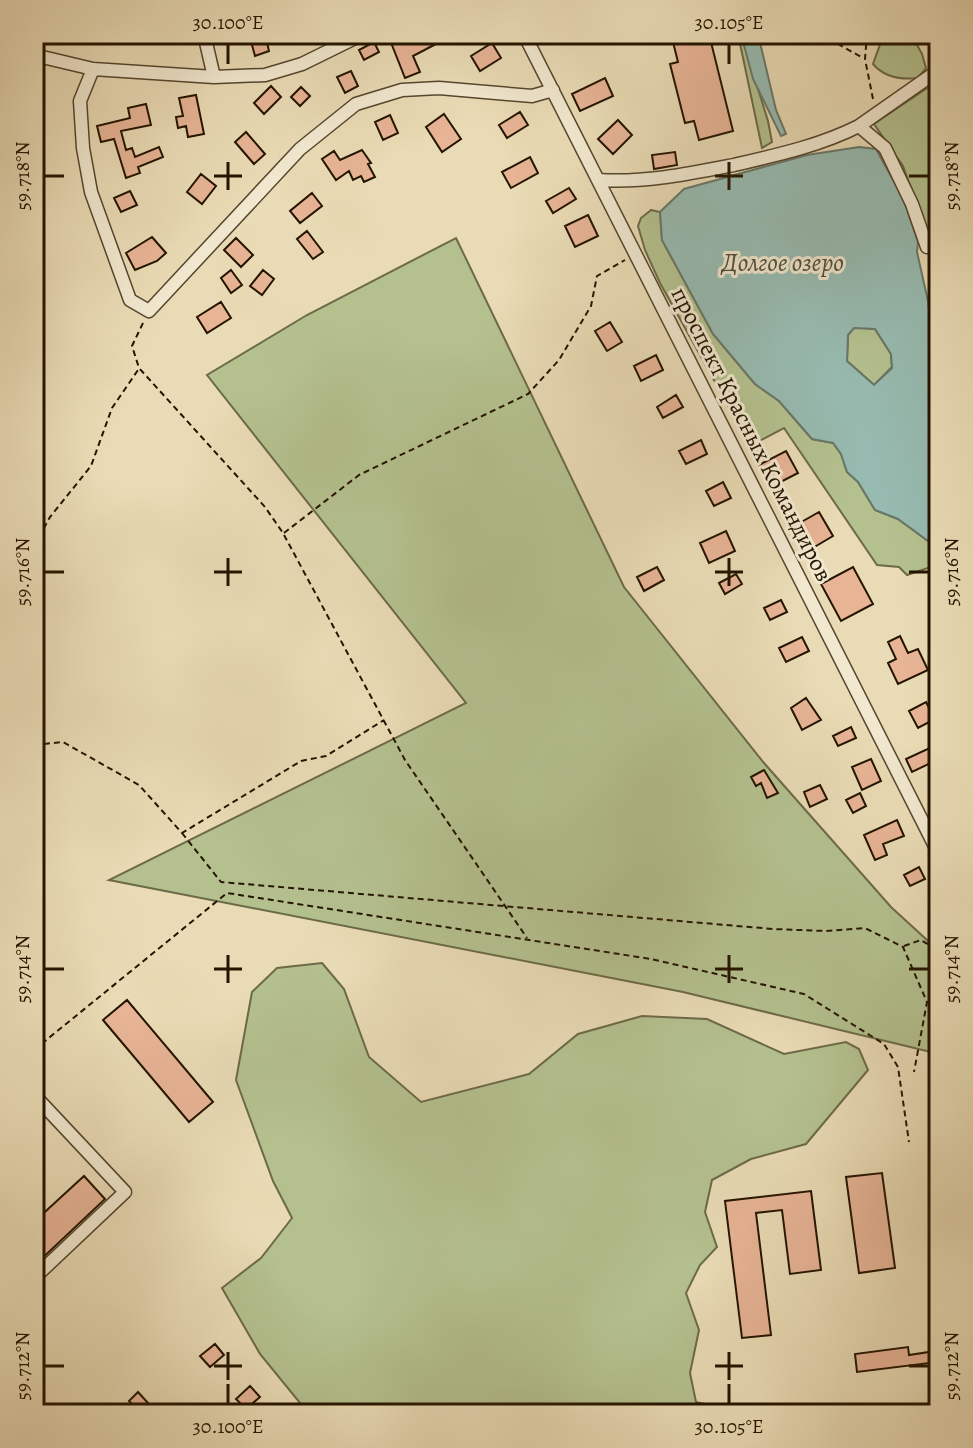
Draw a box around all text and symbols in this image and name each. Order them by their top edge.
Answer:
text: 30.100°E [192,9,264,36]
text: 30.105°E [694,9,764,36]
text: 59.718°N [9,141,36,211]
text: 59.718°N [938,141,965,211]
water label: Долгое озеро [720,245,844,280]
street label: проспект Красных Командиров [664,281,840,587]
text: 59.716°N [9,538,36,606]
text: 59.716°N [938,538,965,606]
text: 59.714°N [9,935,36,1003]
text: 59.714°N [938,935,965,1003]
text: 59.712°N [9,1332,36,1400]
text: 59.712°N [938,1332,965,1400]
text: 30.100°E [192,1413,264,1440]
text: 30.105°E [694,1413,764,1440]

